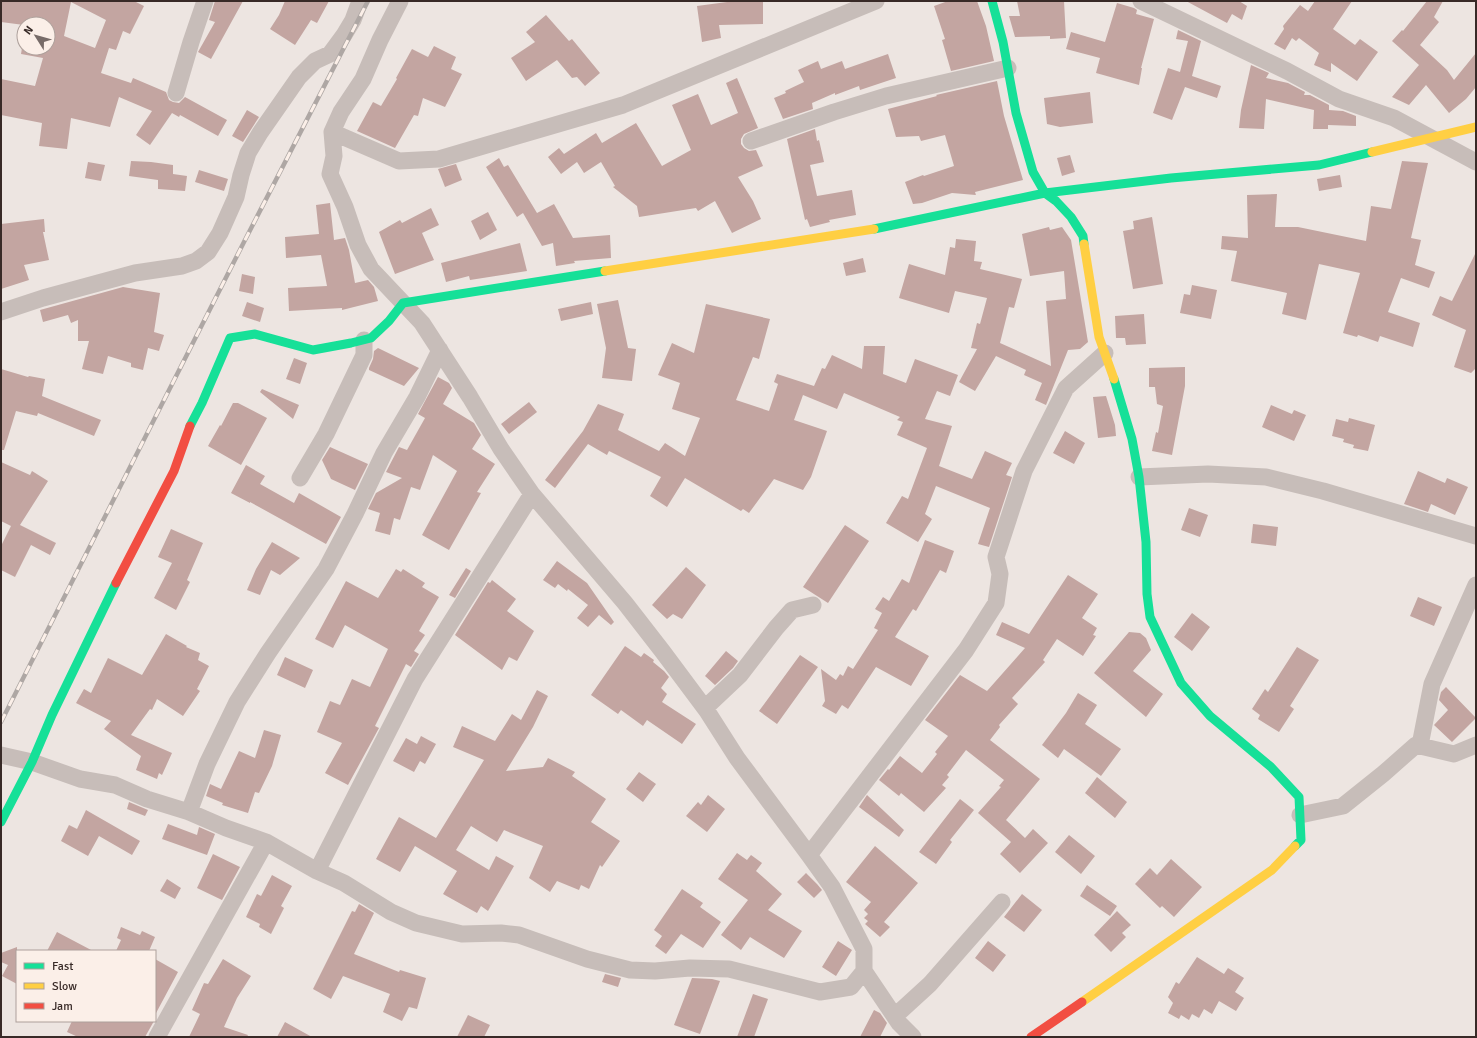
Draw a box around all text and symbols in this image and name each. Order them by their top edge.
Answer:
north arrow [16,16,56,56]
text: N [21,23,36,37]
legend [16,950,156,1022]
text: Fast [52,959,73,974]
text: Slow [52,979,77,994]
text: Jam [52,999,73,1014]

